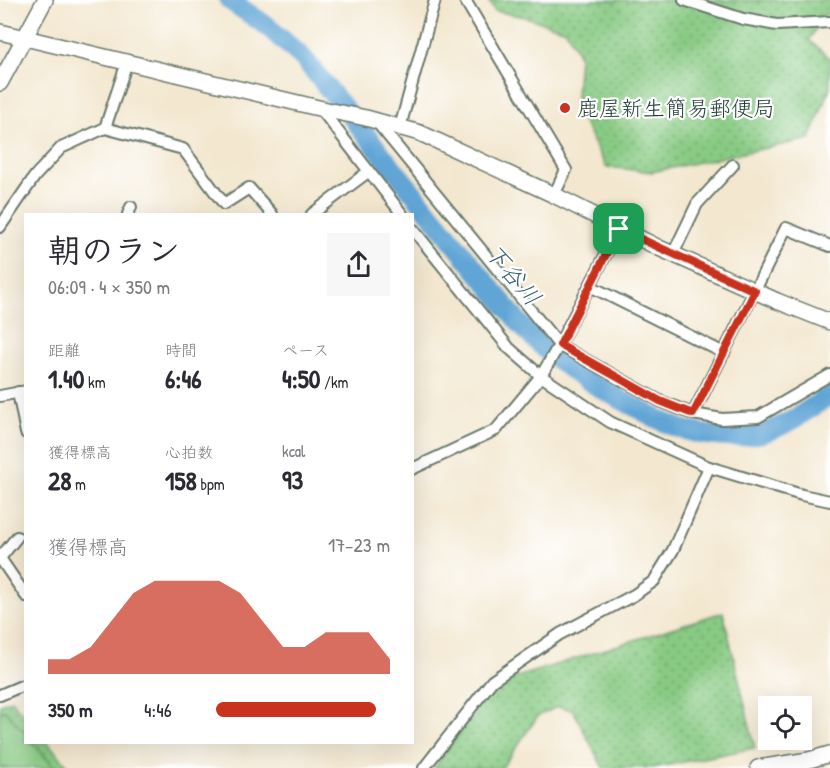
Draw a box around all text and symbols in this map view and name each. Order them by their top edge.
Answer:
place label: 鹿屋新生簡易郵便局 [577,93,775,123]
marker: 鹿屋新生簡易郵便局 [558,101,572,115]
pin [593,203,644,254]
icon: arrive [602,212,635,245]
text: 朝のラン [48,228,180,272]
button: share [327,233,390,296]
water label: 下谷川 [478,236,549,312]
text: 06:09 · 4 × 350 m [48,273,170,300]
text: 距離 [48,339,80,361]
text: 時間 [165,339,197,361]
text: ペース [282,339,329,361]
text: 1.40 [48,361,84,396]
text: 6:46 [165,361,202,396]
text: 4:50 [282,361,320,396]
text: km [84,371,106,393]
text: /km [320,371,348,393]
text: kcal [282,440,305,462]
text: 獲得標高 [48,441,112,463]
text: 心拍数 [165,441,213,463]
text: 93 [282,462,303,497]
text: 28 [48,463,71,498]
text: 158 [165,463,197,498]
text: m [71,473,86,495]
text: bpm [197,473,225,495]
text: 17–23 m [328,531,390,558]
text: 獲得標高 [48,533,128,560]
text: 350 m [48,696,93,723]
text: 4:46 [144,696,172,723]
map controls [758,696,812,750]
button: locate [758,696,812,750]

